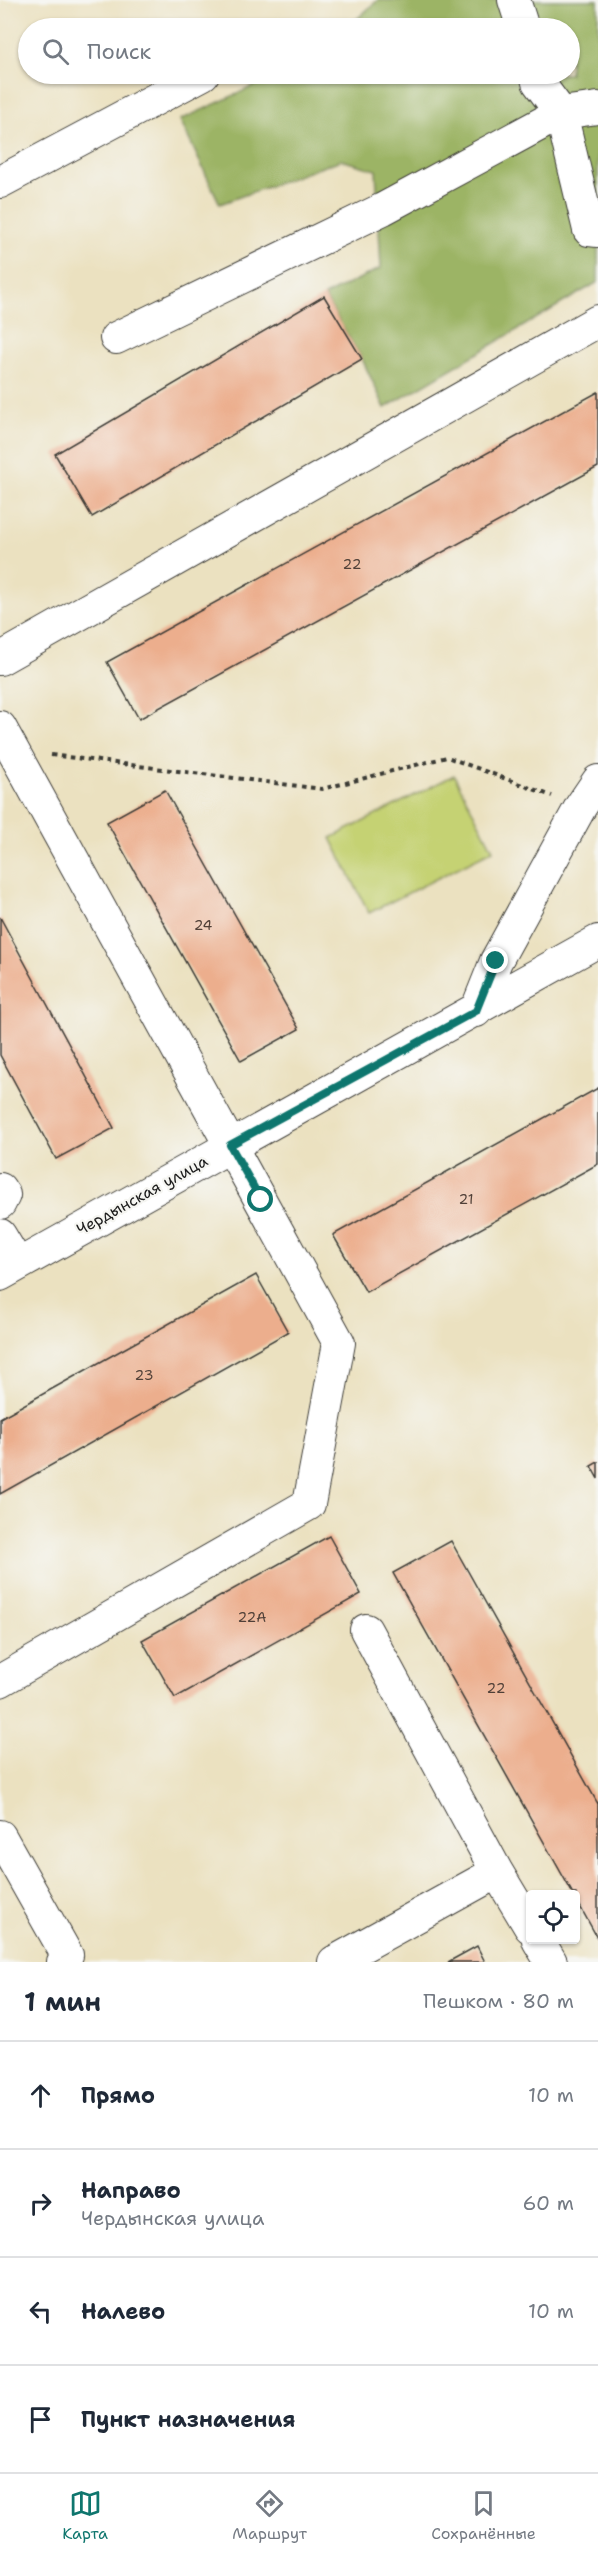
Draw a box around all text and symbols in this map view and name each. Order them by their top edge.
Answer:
search box [18,18,580,84]
icon: search [39,35,72,68]
text: Поиск [87,37,151,66]
house number: 22 [343,555,361,573]
house number: 24 [194,916,213,934]
route end [482,947,508,973]
street label: Чердынская улица [73,1150,211,1240]
route start [247,1186,273,1212]
house number: 21 [459,1190,473,1208]
house number: 23 [135,1366,153,1384]
house number: 22А [237,1608,267,1626]
house number: 22 [487,1679,505,1697]
map controls [526,1890,580,1944]
button: locate [526,1890,580,1944]
text: 1 мин [24,1984,101,2019]
text: Пешком · 80 m [423,1988,574,2014]
icon: ahead [24,2079,57,2112]
text: Прямо [81,2081,155,2110]
text: 10 m [528,2082,574,2108]
text: Направо [81,2176,181,2205]
icon: right [24,2187,57,2220]
text: 60 m [522,2190,574,2216]
text: Чердынская улица [81,2205,264,2231]
icon: left [24,2295,57,2328]
text: Налево [81,2297,165,2326]
text: 10 m [528,2298,574,2324]
icon: arrive [24,2403,57,2436]
text: Пункт назначения [81,2405,295,2434]
tab: Карта [62,2487,108,2544]
tab: Маршрут [232,2487,307,2544]
tab: Сохранённые [431,2487,536,2544]

